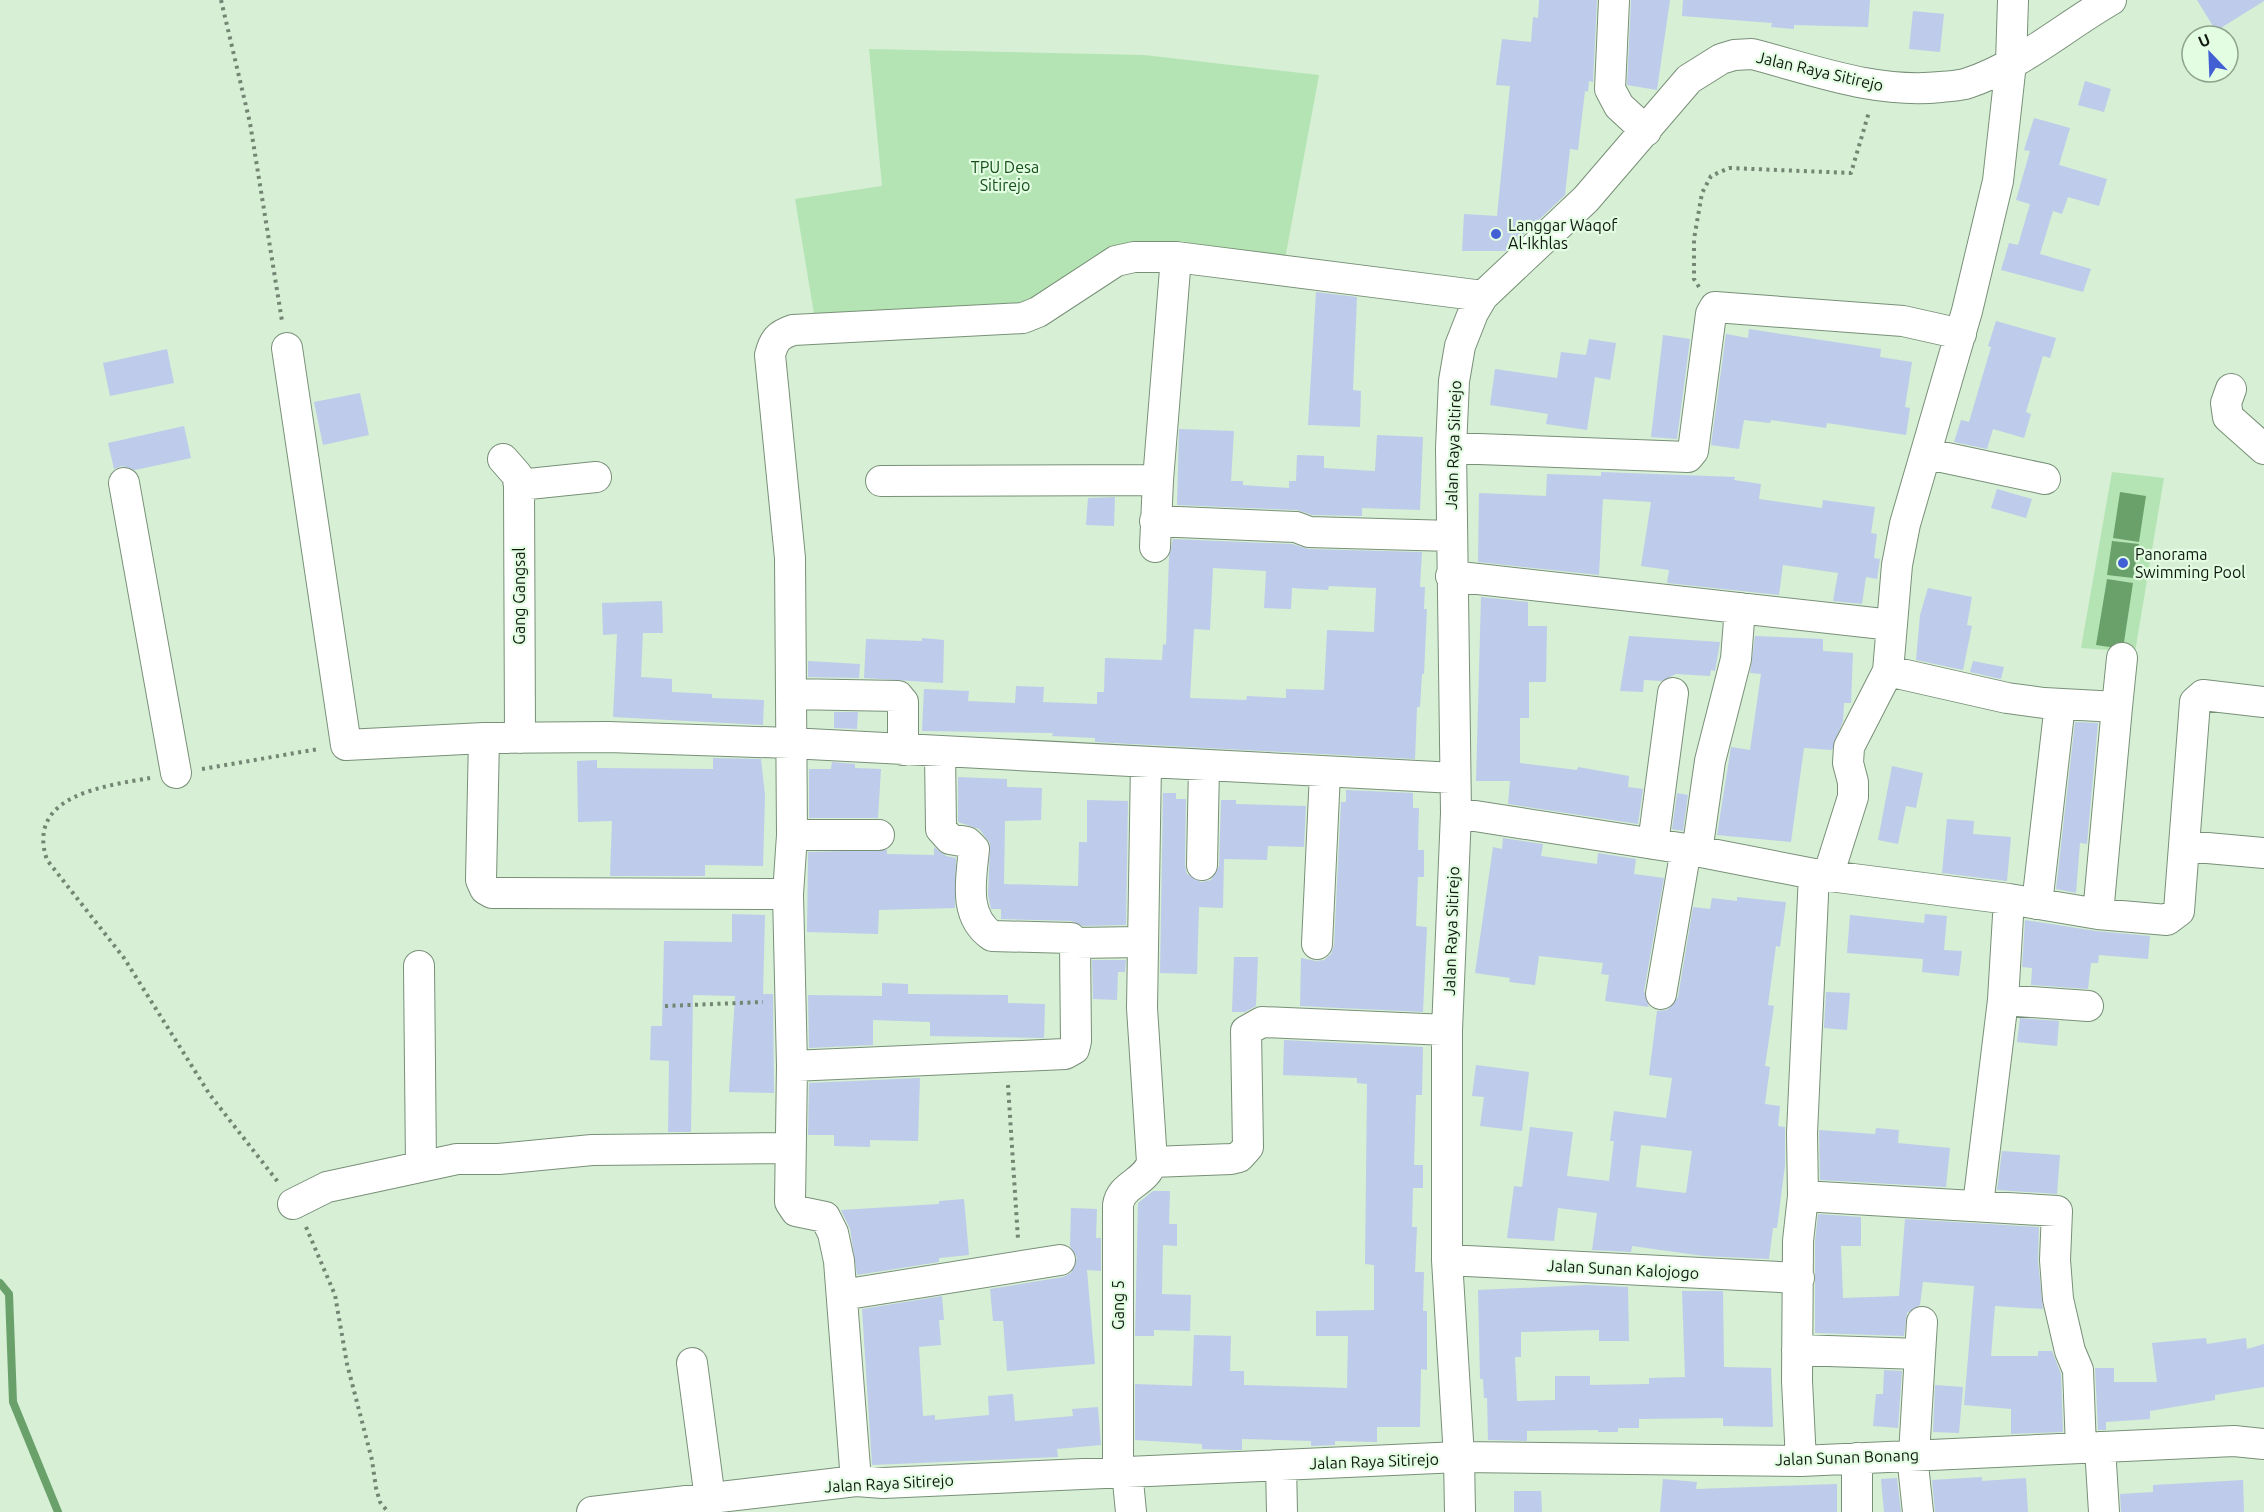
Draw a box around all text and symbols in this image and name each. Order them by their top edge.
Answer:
north arrow [2180,24,2240,84]
text: U [2195,30,2213,51]
street label: Jalan Raya Sitirejo [1755,48,1885,94]
park label: TPU Desa Sitirejo [971,158,1039,194]
place label: Langgar Waqof Al-Ikhlas [1508,216,1618,252]
marker: Langgar Waqof Al-Ikhlas [1489,227,1503,241]
street label: Jalan Raya Sitirejo [1442,380,1464,510]
place label: Panorama Swimming Pool [2135,545,2245,581]
street label: Gang Gangsal [510,547,528,645]
marker: Panorama Swimming Pool [2116,556,2130,570]
street label: Jalan Raya Sitirejo [1440,866,1462,996]
street label: Jalan Sunan Kalojogo [1546,1256,1700,1282]
street label: Gang 5 [1109,1280,1127,1330]
street label: Jalan Sunan Bonang [1775,1445,1919,1469]
street label: Jalan Raya Sitirejo [1309,1450,1439,1472]
street label: Jalan Raya Sitirejo [824,1471,954,1495]

